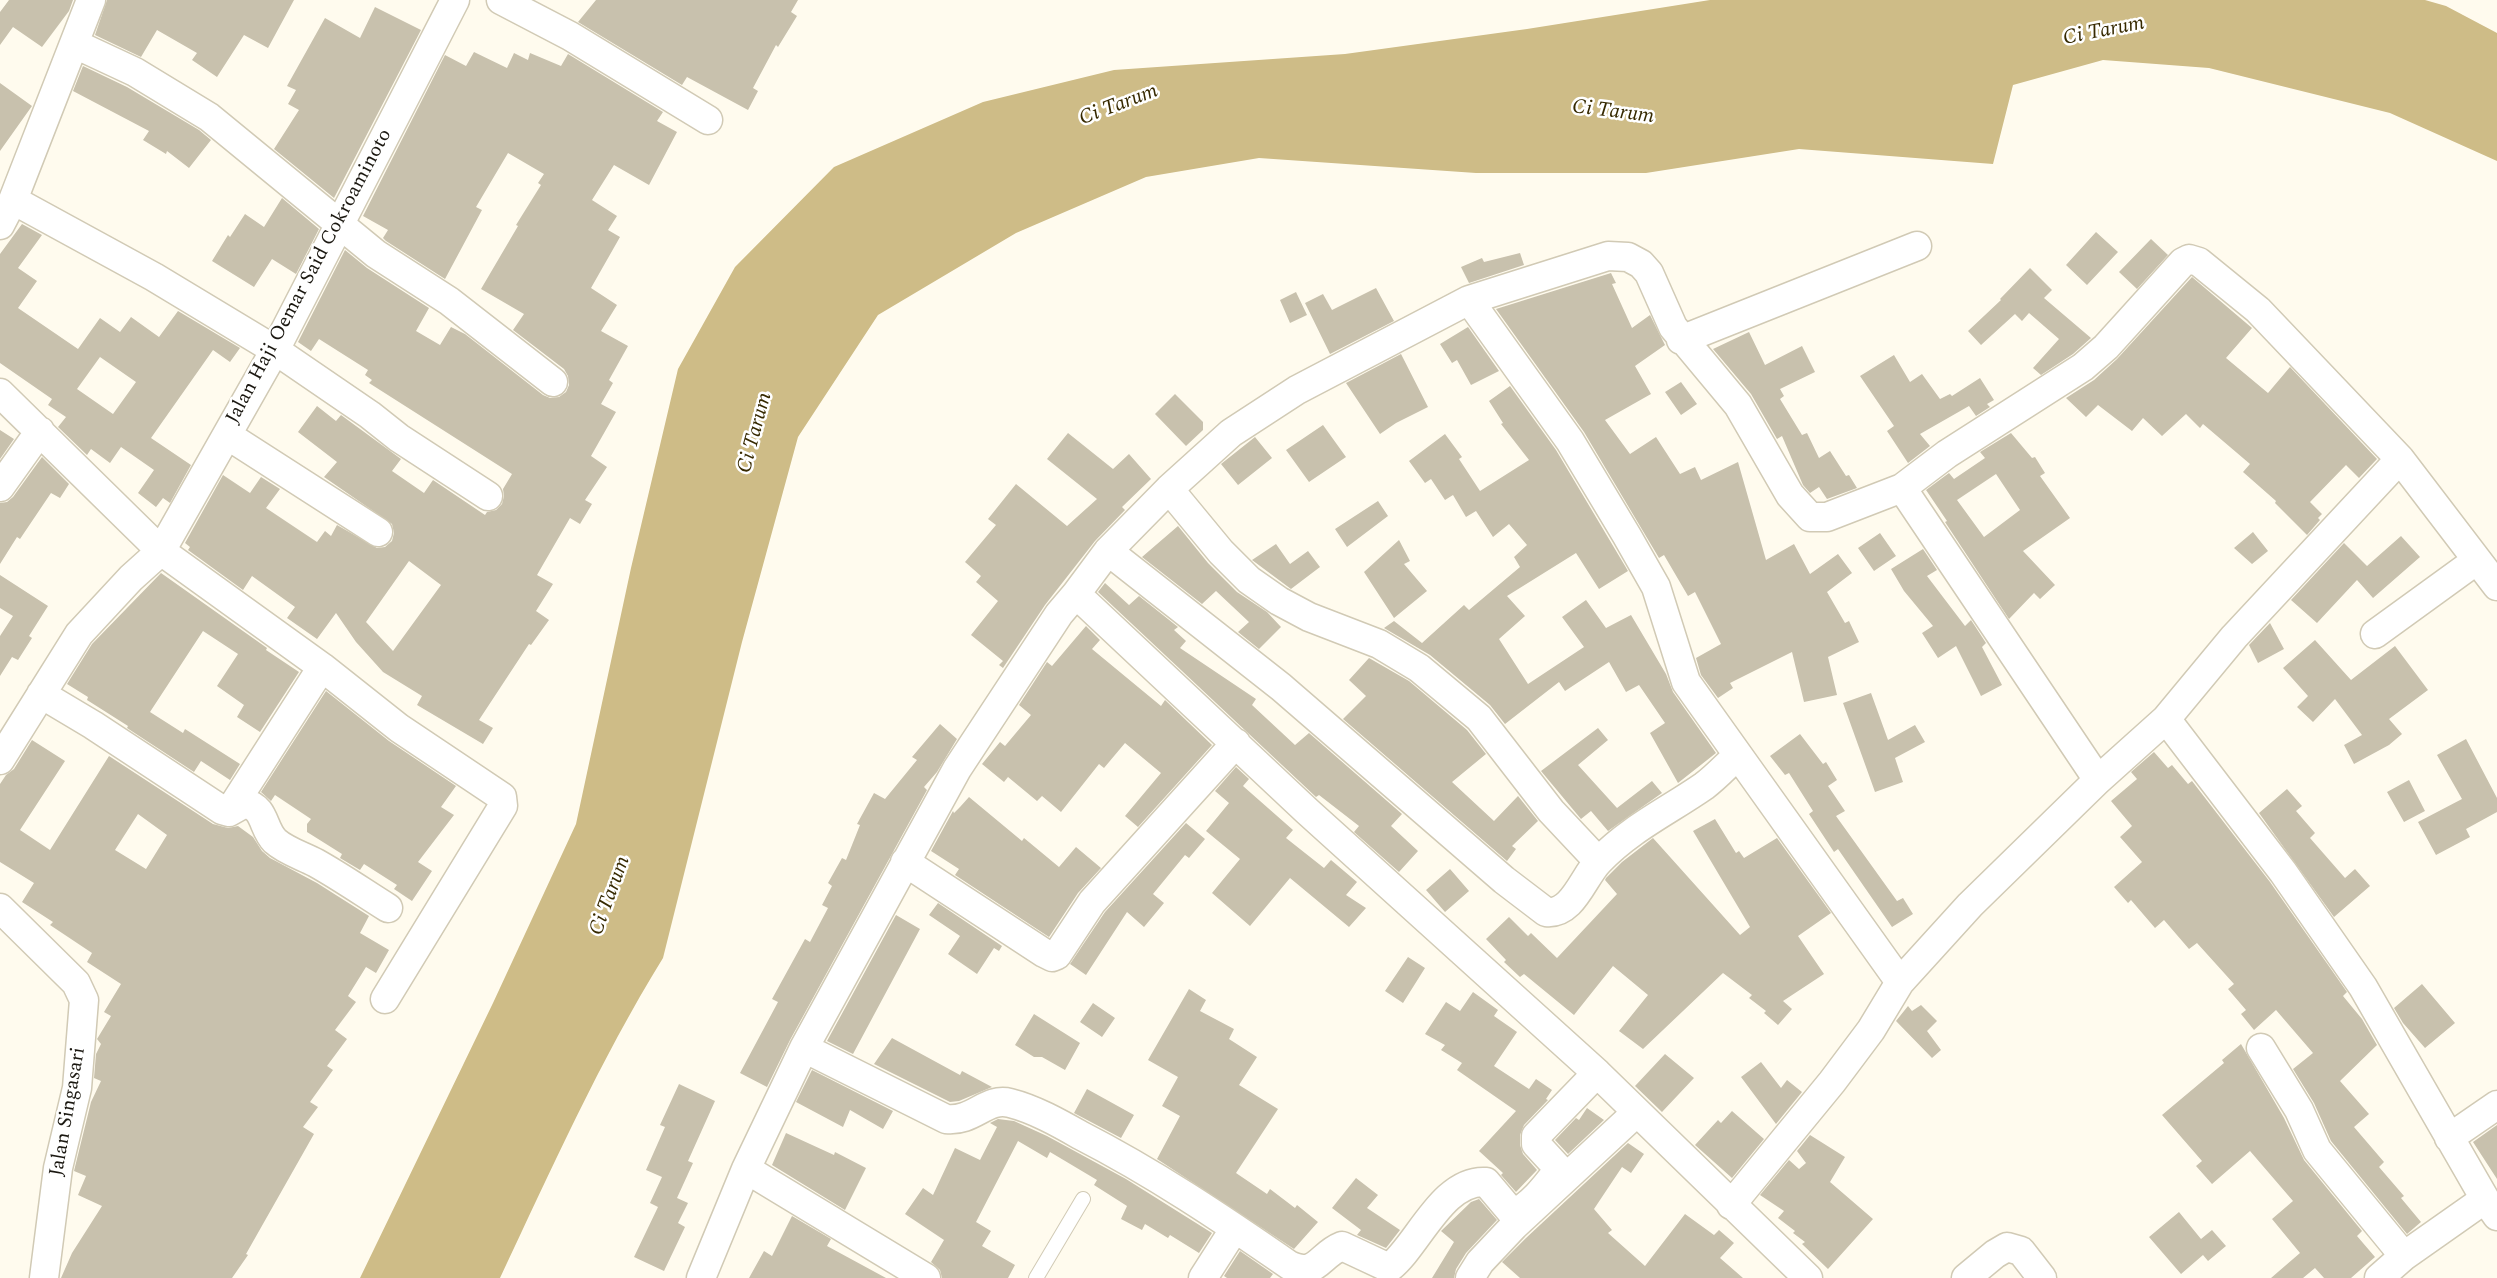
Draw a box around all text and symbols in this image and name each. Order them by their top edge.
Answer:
water label: Ci Tarum [2061,12,2147,52]
water label: Ci Tarum [1076,79,1162,133]
water label: Ci Tarum [1571,95,1655,131]
street label: Jalan Haji Oemar Said Cokroaminoto [222,126,398,428]
water label: Ci Tarum [733,390,779,476]
water label: Ci Tarum [585,853,637,939]
street label: Jalan Singasari [46,1046,92,1178]

